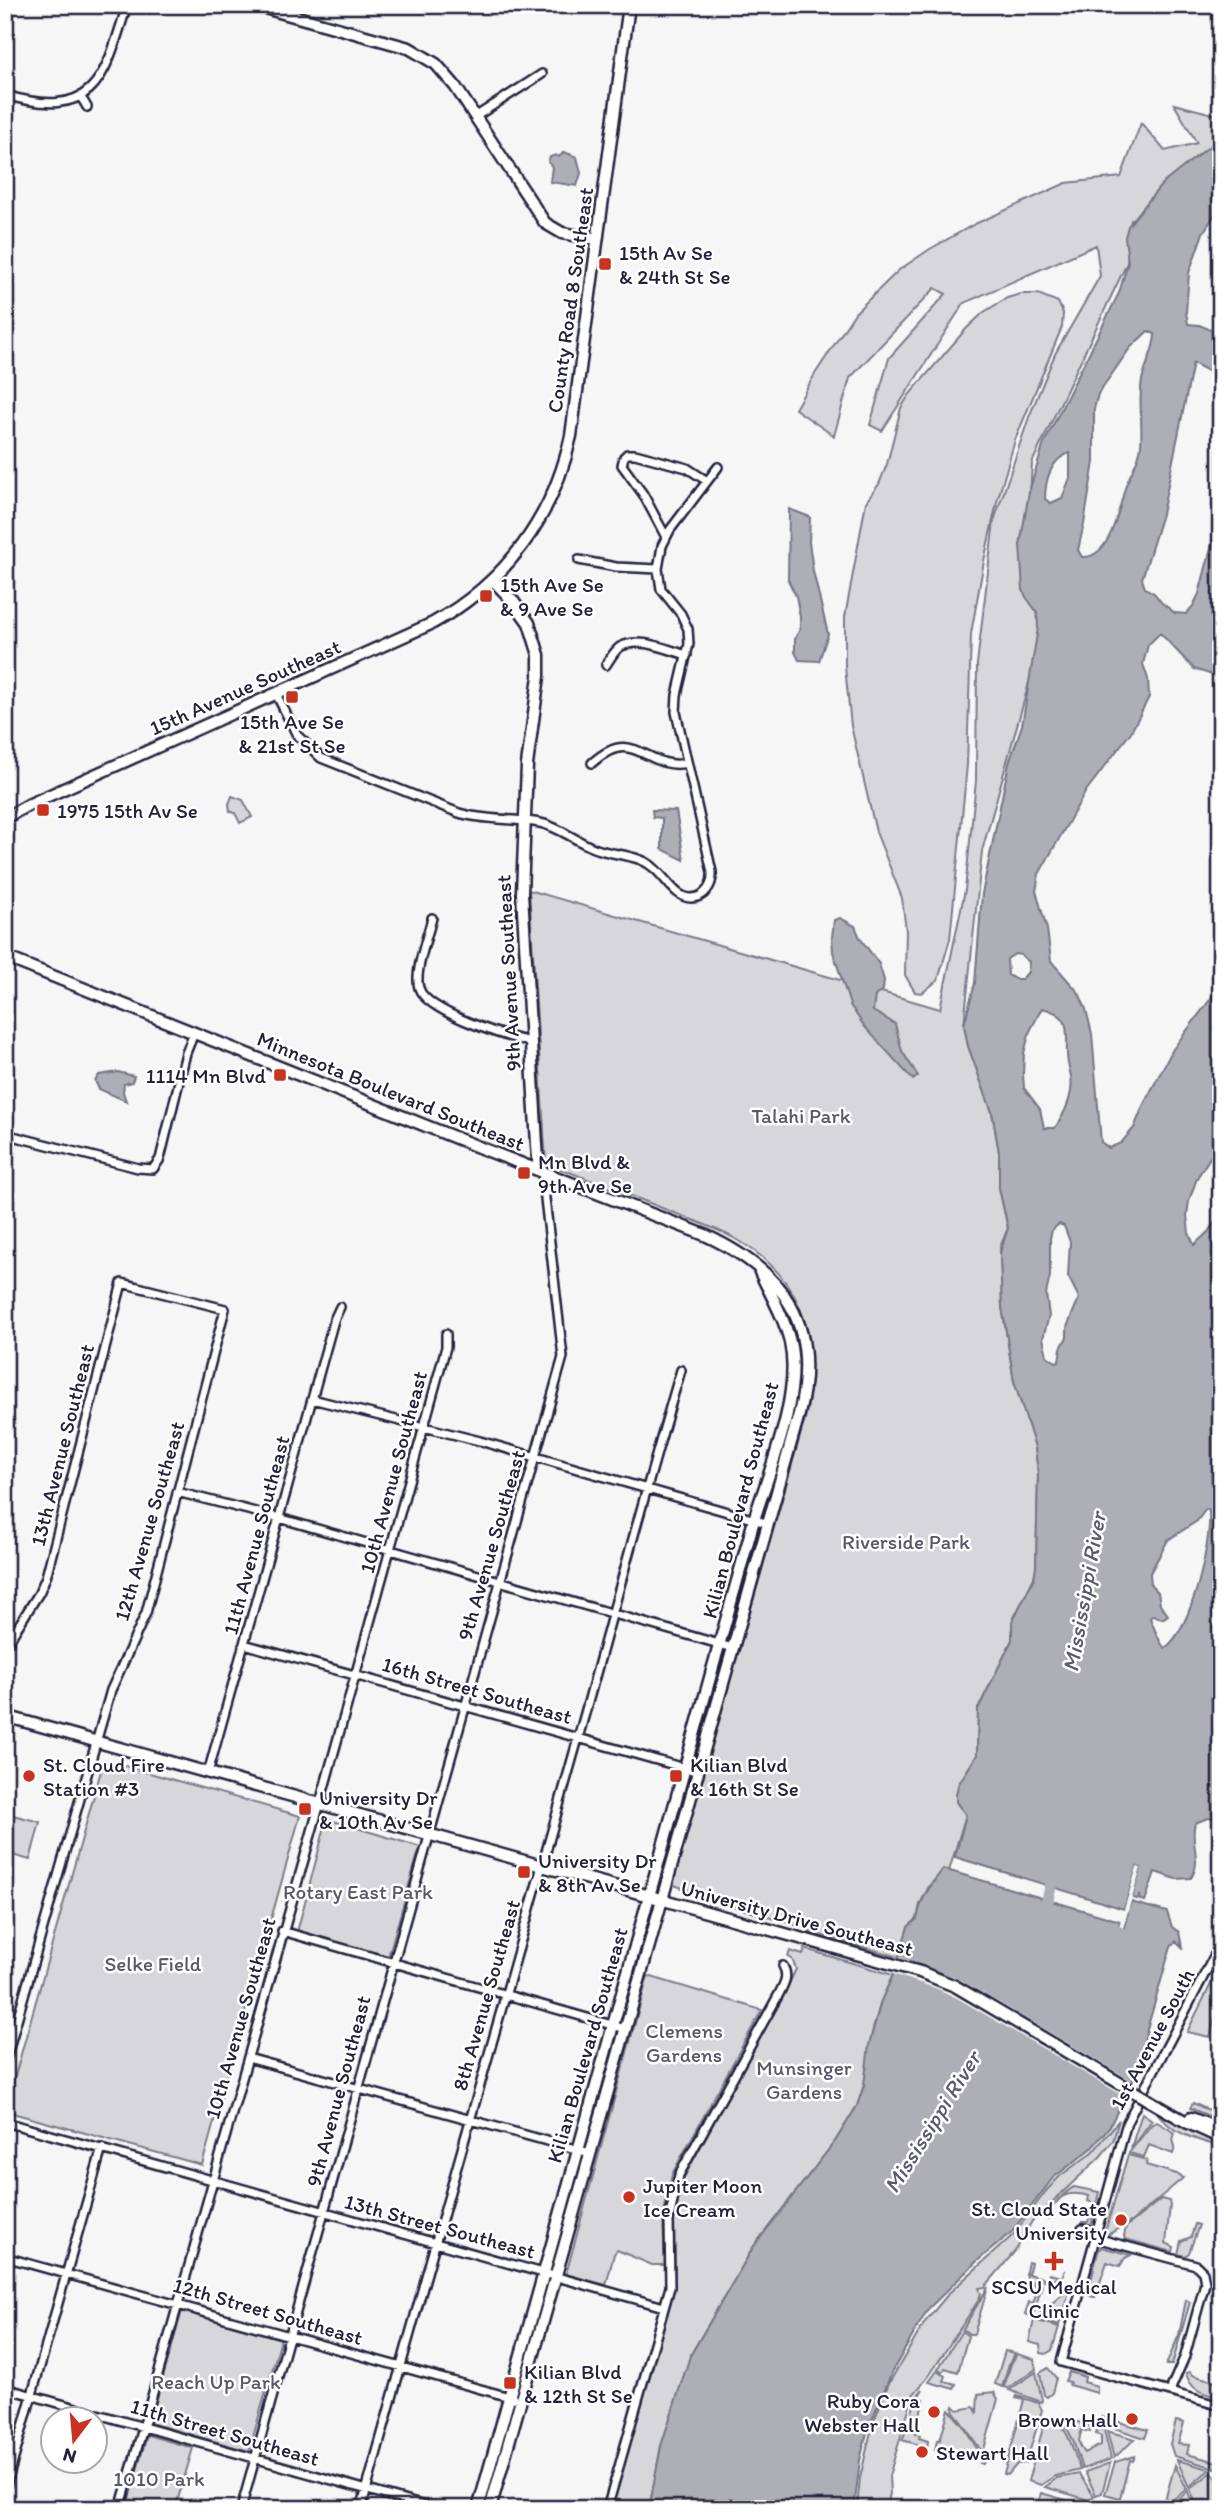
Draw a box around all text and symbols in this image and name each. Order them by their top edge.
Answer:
street label: County Road 8 Southeast [542,186,598,414]
place label: 15th Av Se & 24th St Se [619,240,731,289]
marker: 15th Av Se & 24th St Se [597,256,613,272]
place label: 15th Ave Se & 9 Ave Se [500,572,604,621]
marker: 15th Ave Se & 9 Ave Se [478,588,494,604]
street label: 15th Avenue Southeast [146,634,345,740]
marker: 15th Ave Se & 21st St Se [284,689,300,705]
place label: 15th Ave Se & 21st St Se [238,709,346,758]
place label: 1975 15th Av Se [57,798,198,823]
marker: 1975 15th Av Se [35,802,51,818]
street label: 9th Avenue Southeast [490,874,526,1072]
street label: Minnesota Boulevard Southeast [254,1026,528,1156]
place label: 1114 Mn Blvd [146,1063,266,1088]
marker: 1114 Mn Blvd [272,1067,288,1083]
park label: Talahi Park [751,1103,851,1128]
place label: Mn Blvd & 9th Ave Se [538,1149,632,1198]
marker: Mn Blvd & 9th Ave Se [516,1165,532,1181]
street label: 13th Avenue Southeast [25,1341,99,1548]
street label: 10th Avenue Southeast [354,1368,432,1576]
street label: Kilian Boulevard Southeast [696,1379,784,1621]
street label: 12th Avenue Southeast [109,1418,190,1624]
street label: 11th Avenue Southeast [217,1433,295,1637]
street label: 9th Avenue Southeast [452,1447,530,1643]
water label: Mississippi River [1056,1508,1112,1674]
park label: Riverside Park [842,1529,970,1554]
street label: 16th Street Southeast [379,1651,575,1729]
place label: St. Cloud Fire Station #3 [43,1752,165,1801]
place label: Kilian Blvd & 16th St Se [690,1752,799,1801]
marker: St. Cloud Fire Station #3 [21,1768,37,1784]
marker: Kilian Blvd & 16th St Se [668,1768,684,1784]
place label: University Dr & 10th Av Se [319,1785,438,1834]
marker: University Dr & 10th Av Se [297,1801,313,1817]
place label: University Dr & 8th Av Se [538,1848,657,1897]
marker: University Dr & 8th Av Se [516,1864,532,1880]
street label: University Drive Southeast [678,1875,916,1961]
park label: Rotary East Park [283,1879,433,1904]
street label: 8th Avenue Southeast [447,1897,525,2093]
street label: 10th Avenue Southeast [199,1914,281,2122]
street label: Kilian Boulevard Southeast [541,1924,633,2166]
park label: Selke Field [105,1951,202,1976]
street label: 1st Avenue South [1104,1964,1200,2114]
street label: 9th Avenue Southeast [300,1993,376,2189]
park label: Clemens Gardens [645,2018,723,2067]
water label: Mississippi River [877,2044,988,2198]
park label: Munsinger Gardens [756,2055,852,2104]
place label: Jupiter Moon Ice Cream [643,2173,762,2222]
street label: 13th Street Southeast [342,2188,538,2264]
marker: Jupiter Moon Ice Cream [621,2189,637,2205]
place label: St. Cloud State University [971,2196,1107,2245]
marker: St. Cloud State University [1113,2212,1129,2228]
marker: SCSU Medical Clinic [1044,2251,1064,2271]
street label: 12th Street Southeast [170,2272,366,2350]
place label: SCSU Medical Clinic [991,2274,1117,2323]
place label: Kilian Blvd & 12th St Se [524,2359,633,2408]
park label: Reach Up Park [151,2369,281,2394]
marker: Kilian Blvd & 12th St Se [502,2375,518,2391]
place label: Ruby Cora Webster Hall [804,2388,920,2437]
street label: 11th Street Southeast [128,2393,322,2471]
marker: Ruby Cora Webster Hall [926,2404,942,2420]
north arrow [38,2406,108,2476]
place label: Brown Hall [1018,2407,1118,2432]
marker: Brown Hall [1124,2411,1140,2427]
place label: Stewart Hall [936,2440,1049,2465]
text: N [60,2443,79,2469]
marker: Stewart Hall [914,2444,930,2460]
park label: 1010 Park [113,2466,205,2491]

